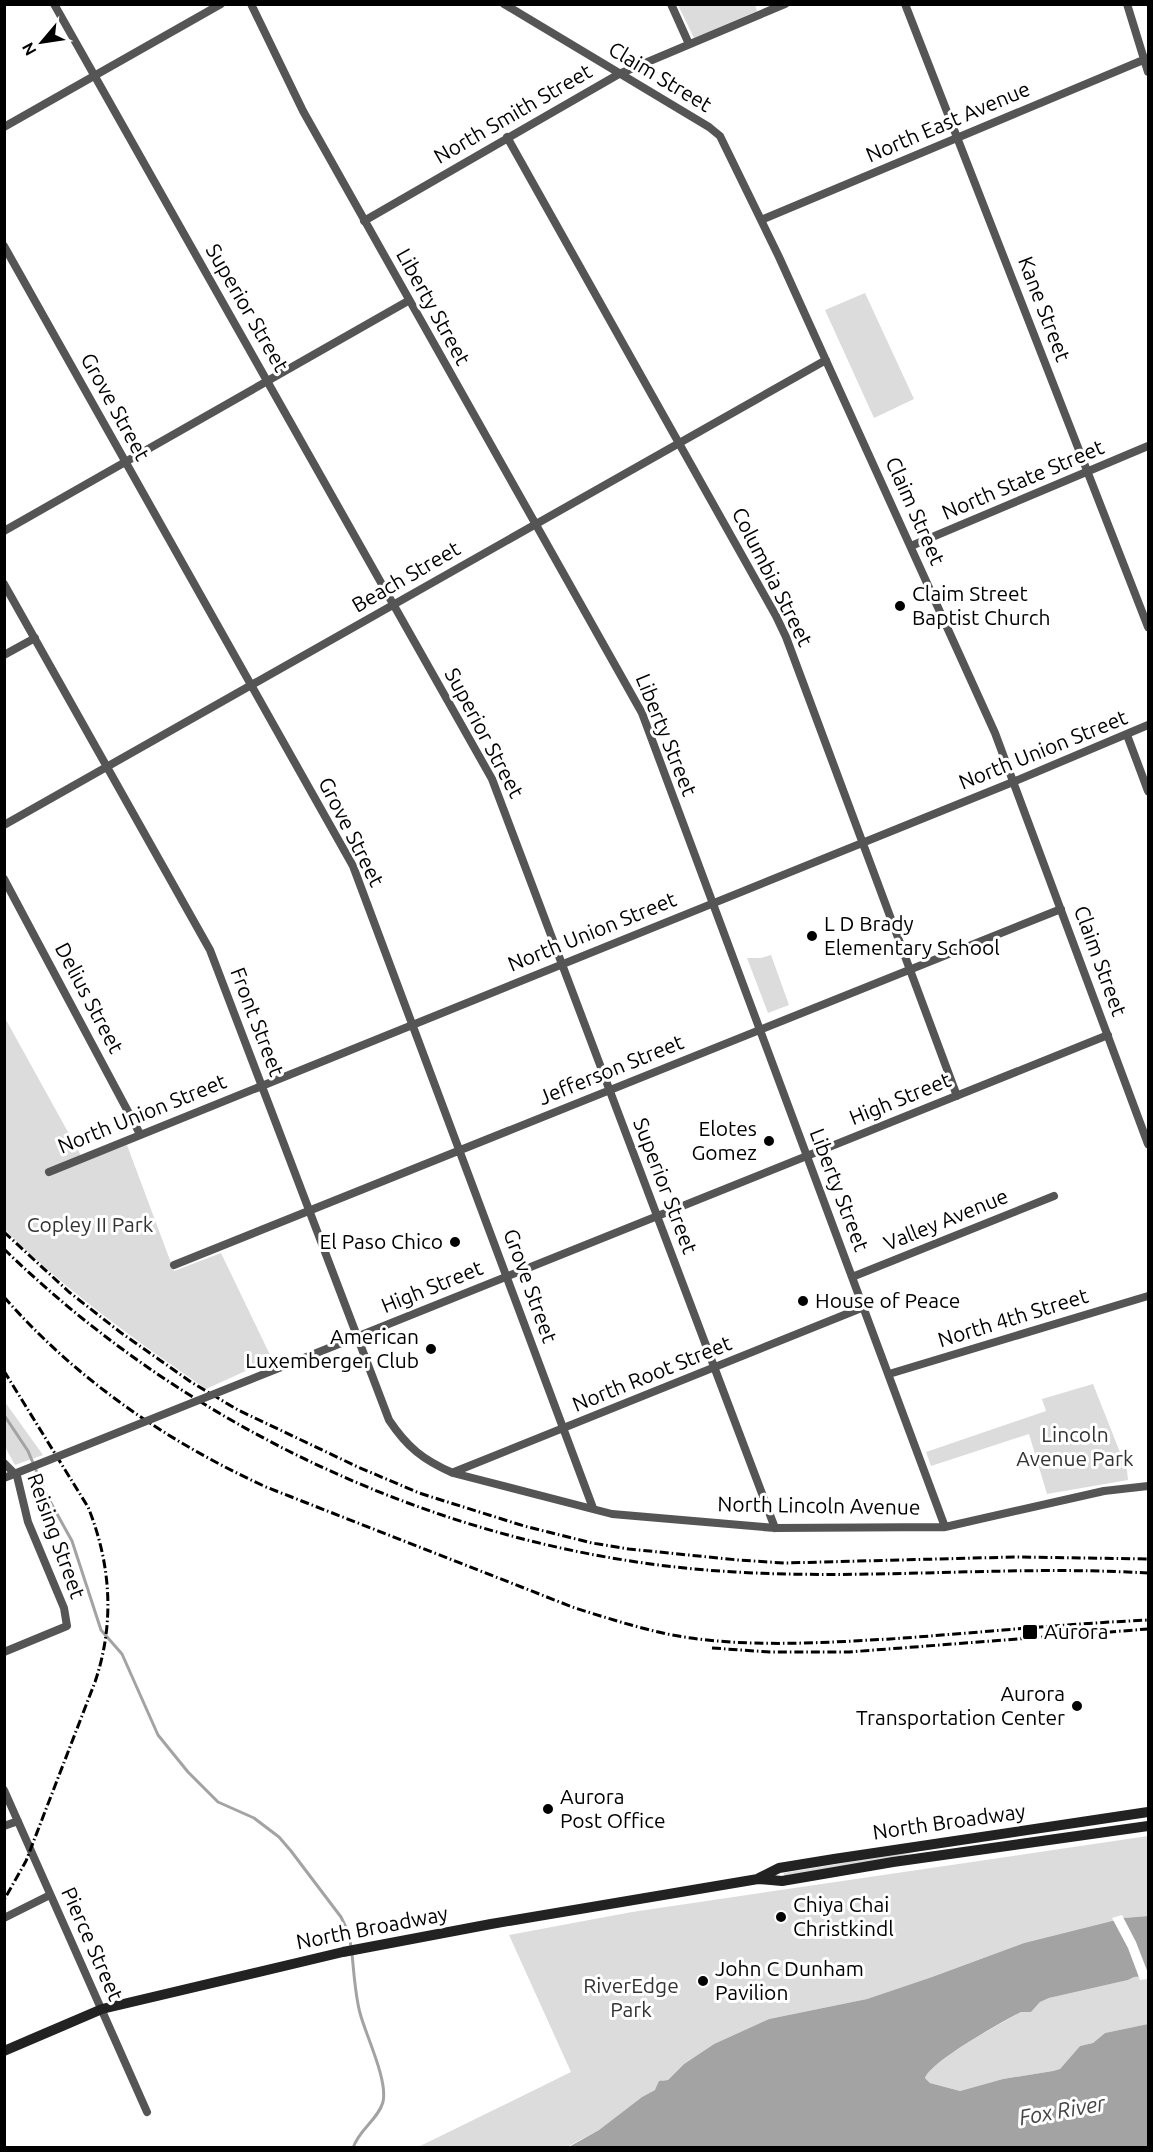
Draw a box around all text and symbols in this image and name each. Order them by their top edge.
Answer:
north arrow [12,12,72,72]
street label: Claim Street [605,36,716,116]
text: N [18,40,40,59]
street label: North Smith Street [429,58,596,168]
street label: North East Avenue [862,76,1033,166]
street label: Superior Street [202,239,294,376]
street label: Liberty Street [392,244,476,369]
street label: Kane Street [1014,253,1076,365]
street label: Grove Street [76,349,155,465]
street label: North State Street [938,434,1107,524]
street label: Claim Street [881,453,950,568]
street label: Columbia Street [728,503,818,650]
street label: Beach Street [347,536,464,617]
place label: Claim Street Baptist Church [912,581,1051,629]
marker: Claim Street Baptist Church [893,599,907,613]
street label: Superior Street [441,663,529,802]
street label: Liberty Street [632,670,702,799]
street label: North Union Street [955,704,1130,794]
street label: Grove Street [314,773,390,890]
street label: North Union Street [504,886,679,976]
street label: Claim Street [1070,902,1132,1019]
place label: L D Brady Elementary School [824,911,1000,959]
marker: L D Brady Elementary School [805,929,819,943]
street label: Delius Street [51,938,129,1057]
street label: Front Street [226,964,290,1079]
street label: Jefferson Street [535,1029,687,1109]
street label: High Street [845,1067,954,1129]
street label: North Union Street [54,1068,229,1158]
street label: Superior Street [629,1114,703,1257]
place label: Elotes Gomez [691,1116,757,1164]
street label: Liberty Street [806,1125,874,1254]
marker: Elotes Gomez [762,1134,776,1148]
street label: Valley Avenue [880,1183,1011,1255]
park label: Copley II Park [27,1212,154,1236]
street label: Grove Street [499,1225,563,1346]
place label: El Paso Chico [320,1229,443,1253]
marker: El Paso Chico [448,1235,462,1249]
street label: High Street [377,1255,486,1317]
street label: North 4th Street [935,1283,1091,1351]
place label: House of Peace [815,1288,960,1312]
marker: House of Peace [796,1294,810,1308]
place label: American Luxemberger Club [245,1324,419,1372]
street label: North Root Street [569,1330,735,1416]
marker: American Luxemberger Club [424,1342,438,1356]
park label: Lincoln Avenue Park [1016,1422,1134,1470]
street label: Reising Street [23,1470,91,1602]
street label: North Lincoln Avenue [717,1491,921,1519]
place label: Aurora [1044,1619,1109,1643]
marker: Aurora [1021,1623,1039,1641]
place label: Aurora Transportation Center [856,1681,1065,1729]
marker: Aurora Transportation Center [1070,1699,1084,1713]
place label: Aurora Post Office [560,1784,665,1832]
street label: North Broadway [871,1798,1027,1844]
marker: Aurora Post Office [541,1802,555,1816]
street label: Pierce Street [57,1883,129,2004]
place label: Chiya Chai Christkindl [793,1892,894,1940]
street label: North Broadway [294,1901,450,1954]
marker: Chiya Chai Christkindl [774,1910,788,1924]
place label: John C Dunham Pavilion [715,1956,864,2004]
park label: RiverEdge Park [583,1973,679,2021]
marker: John C Dunham Pavilion [696,1974,710,1988]
water label: Fox River [1017,2090,1108,2129]

